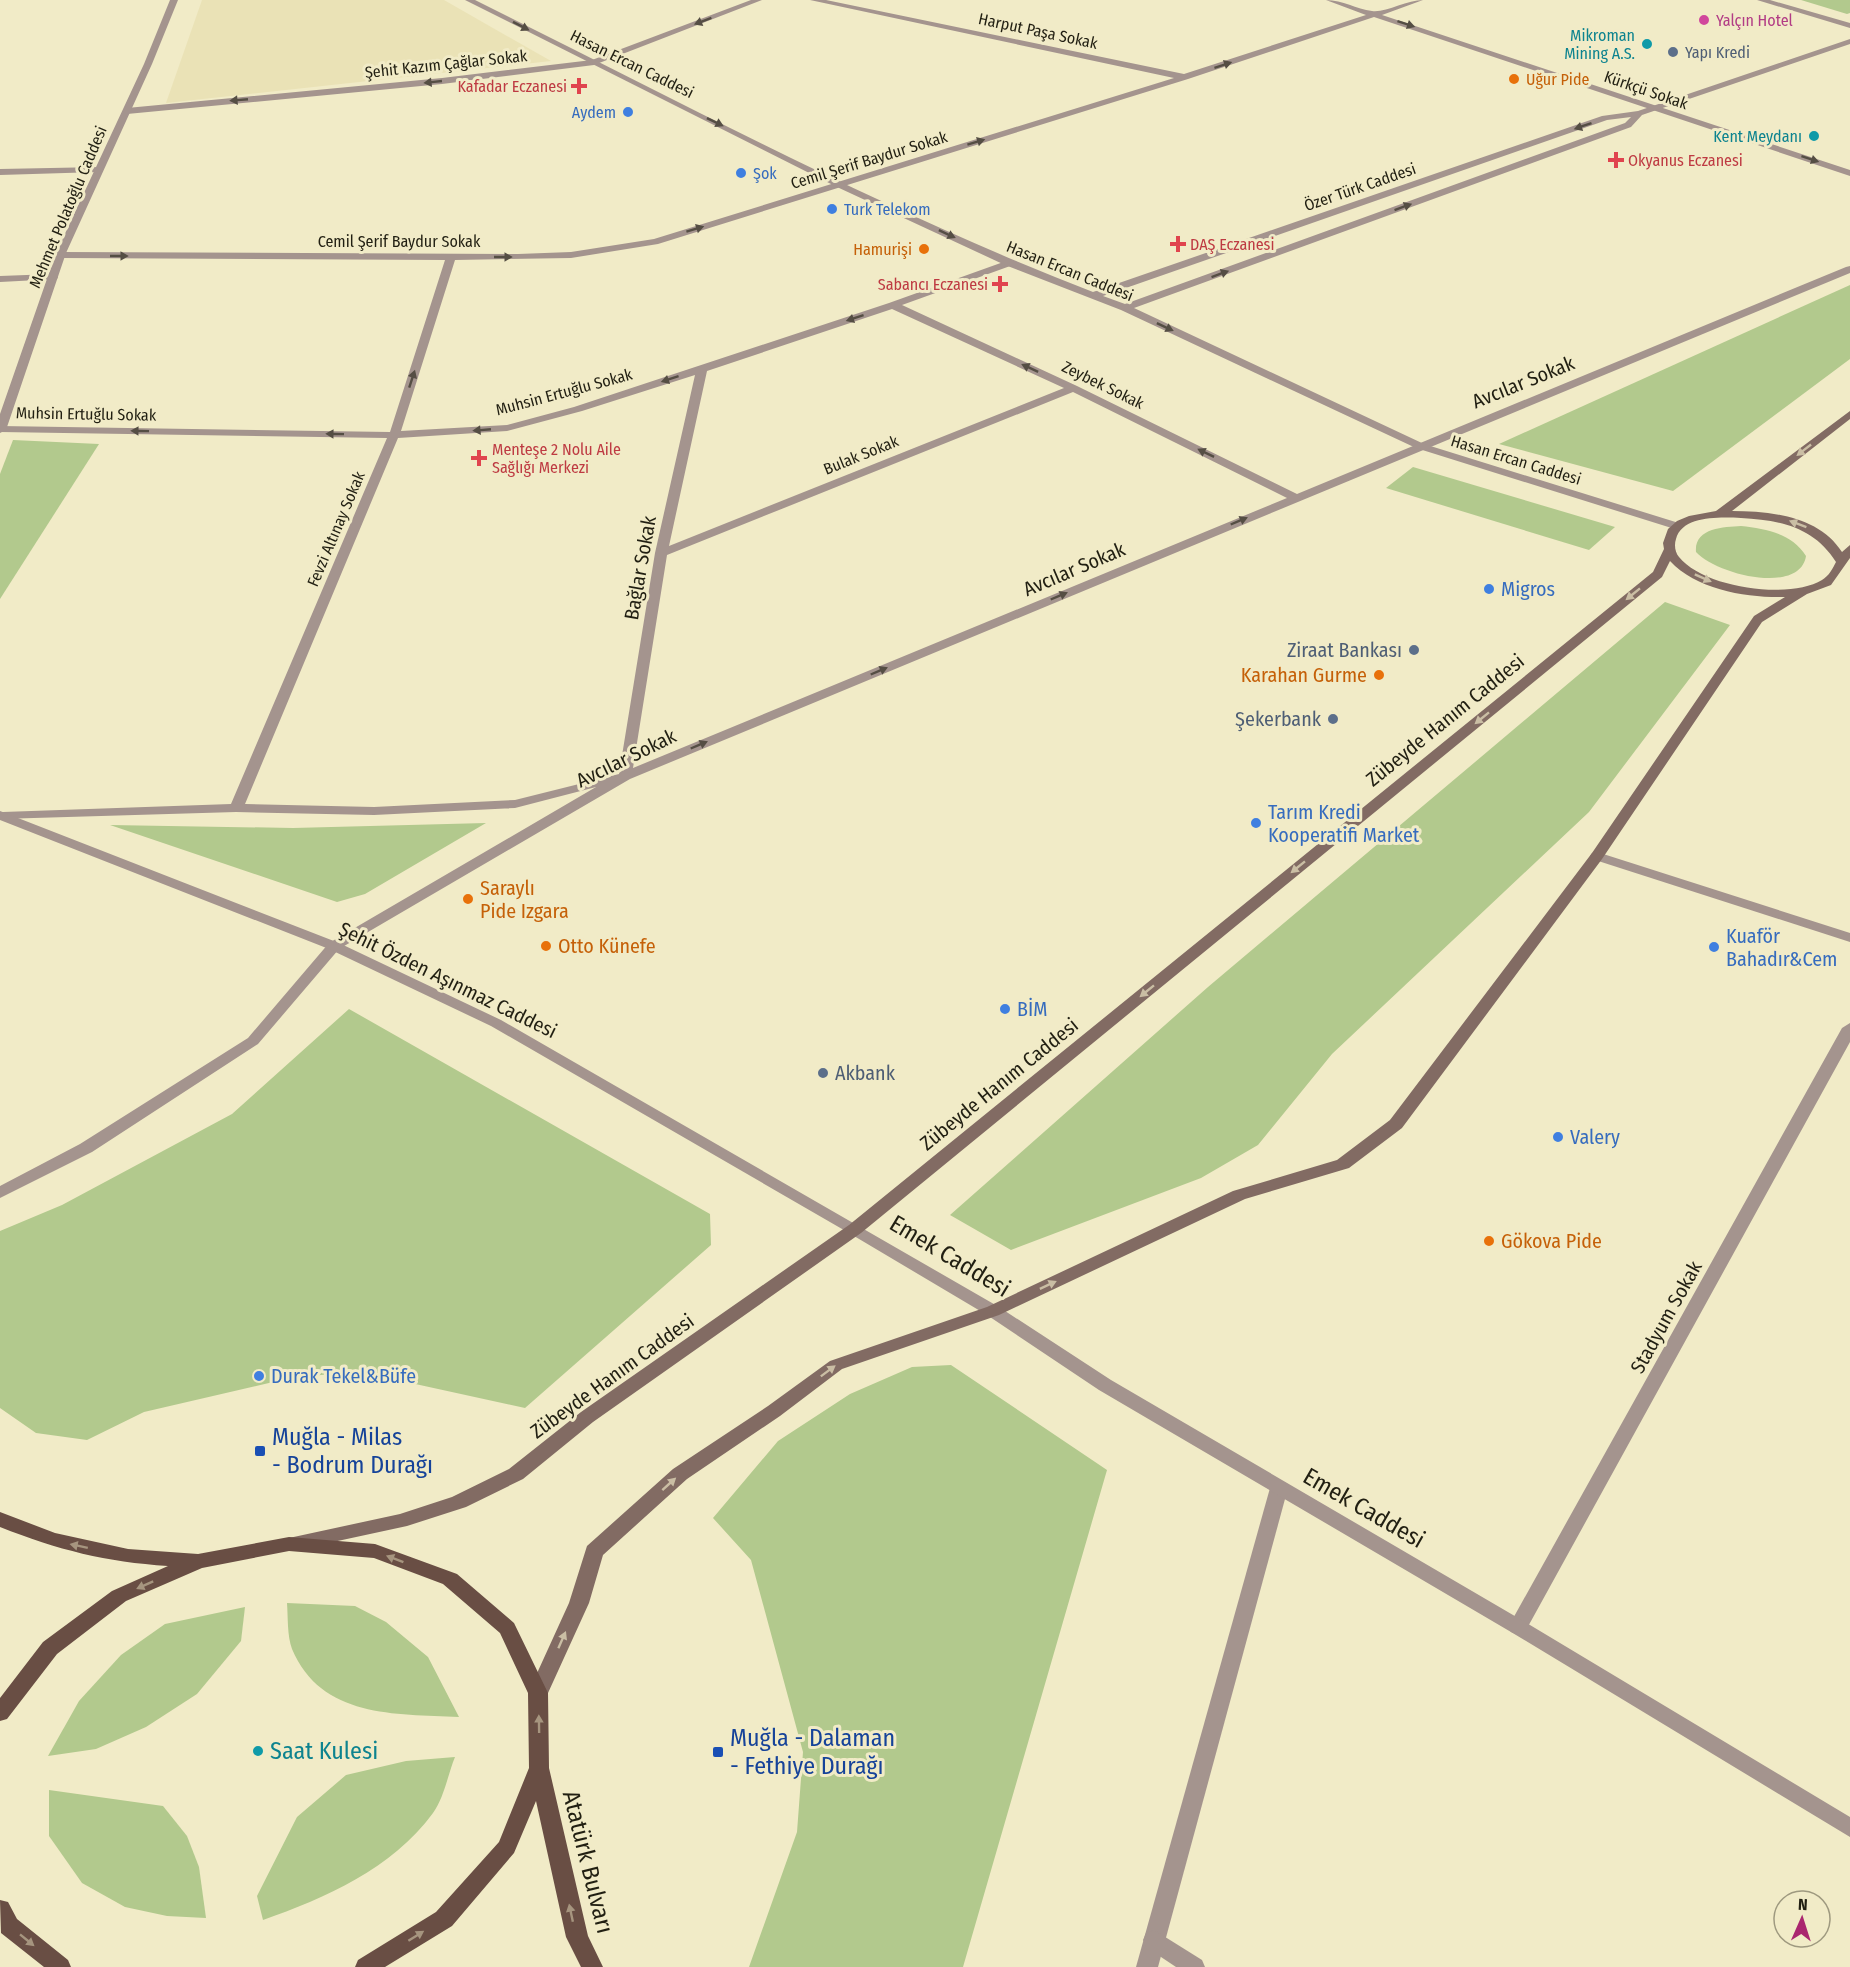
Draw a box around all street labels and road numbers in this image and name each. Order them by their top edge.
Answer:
street label: Harput Paşa Sokak [977,9,1100,53]
street label: Hasan Ercan Caddesi [567,26,697,102]
street label: Şehit Kazım Çağlar Sokak [364,46,529,83]
street label: Kürkçü Sokak [1602,67,1691,113]
street label: Mehmet Polatoğlu Caddesi [25,123,111,291]
street label: Cemil Şerif Baydur Sokak [788,127,950,193]
street label: Özer Türk Caddesi [1302,159,1418,215]
street label: Cemil Şerif Baydur Sokak [318,232,481,251]
street label: Hasan Ercan Caddesi [1004,237,1136,305]
street label: Avcılar Sokak [1468,350,1578,413]
street label: Zeybek Sokak [1059,357,1147,413]
street label: Muhsin Ertuğlu Sokak [494,365,635,419]
street label: Muhsin Ertuğlu Sokak [16,403,157,425]
street label: Bulak Sokak [821,431,902,479]
street label: Hasan Ercan Caddesi [1449,431,1583,489]
street label: Fevzi Altınay Sokak [303,468,369,589]
street label: Bağlar Sokak [619,513,661,622]
street label: Avcılar Sokak [1020,537,1129,601]
street label: Zübeyde Hanım Caddesi [1361,649,1529,791]
street label: Avcılar Sokak [572,723,680,792]
street label: Şehit Özden Aşınmaz Caddesi [335,917,561,1044]
street label: Zübeyde Hanım Caddesi [915,1013,1083,1155]
street label: Emek Caddesi [885,1209,1015,1303]
street label: Stadyum Sokak [1625,1256,1707,1377]
street label: Zübeyde Hanım Caddesi [526,1309,698,1443]
street label: Emek Caddesi [1298,1462,1430,1554]
street label: Atatürk Bulvarı [557,1788,619,1936]

